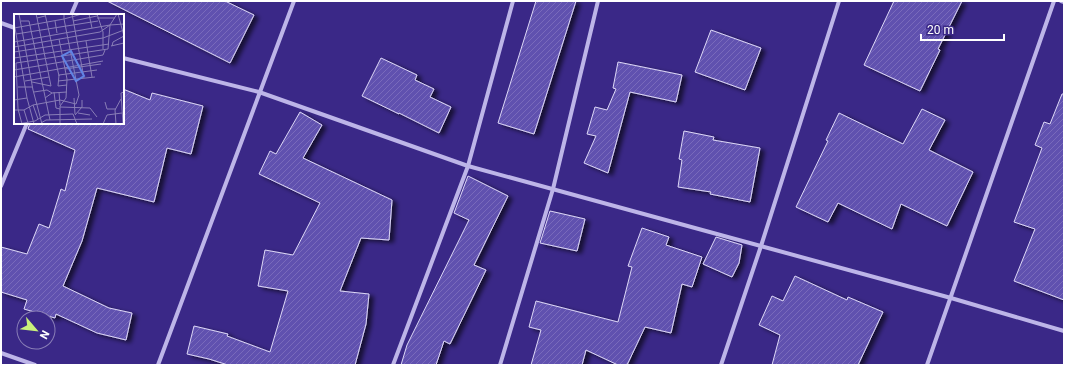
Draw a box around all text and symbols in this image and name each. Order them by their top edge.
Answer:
inset map [14,14,124,124]
scale bar [921,16,1004,42]
text: 20 m [927,23,954,37]
north arrow [16,310,56,350]
text: N [37,328,52,341]

